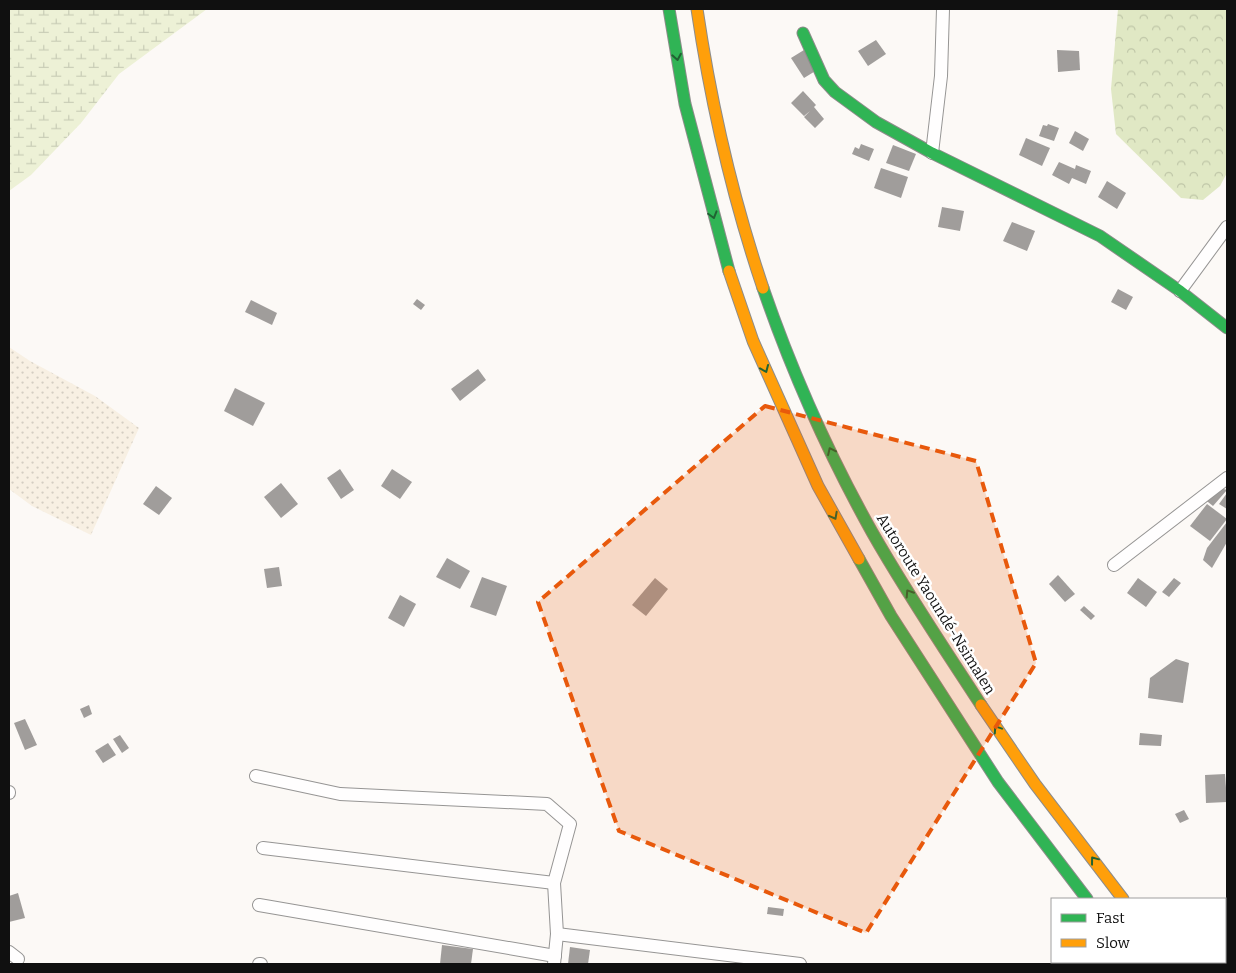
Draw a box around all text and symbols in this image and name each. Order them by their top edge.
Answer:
one-way arrow [671,52,681,61]
one-way arrow [707,211,718,220]
one-way arrow [759,364,770,373]
one-way arrow [826,447,837,456]
street label: Autoroute Yaoundé-Nsimalen [873,510,999,698]
one-way arrow [828,511,838,520]
one-way arrow [905,590,915,599]
one-way arrow [994,726,1004,735]
one-way arrow [1091,857,1099,866]
legend [1051,898,1226,963]
text: Fast [1096,909,1125,927]
text: Slow [1096,934,1131,952]

